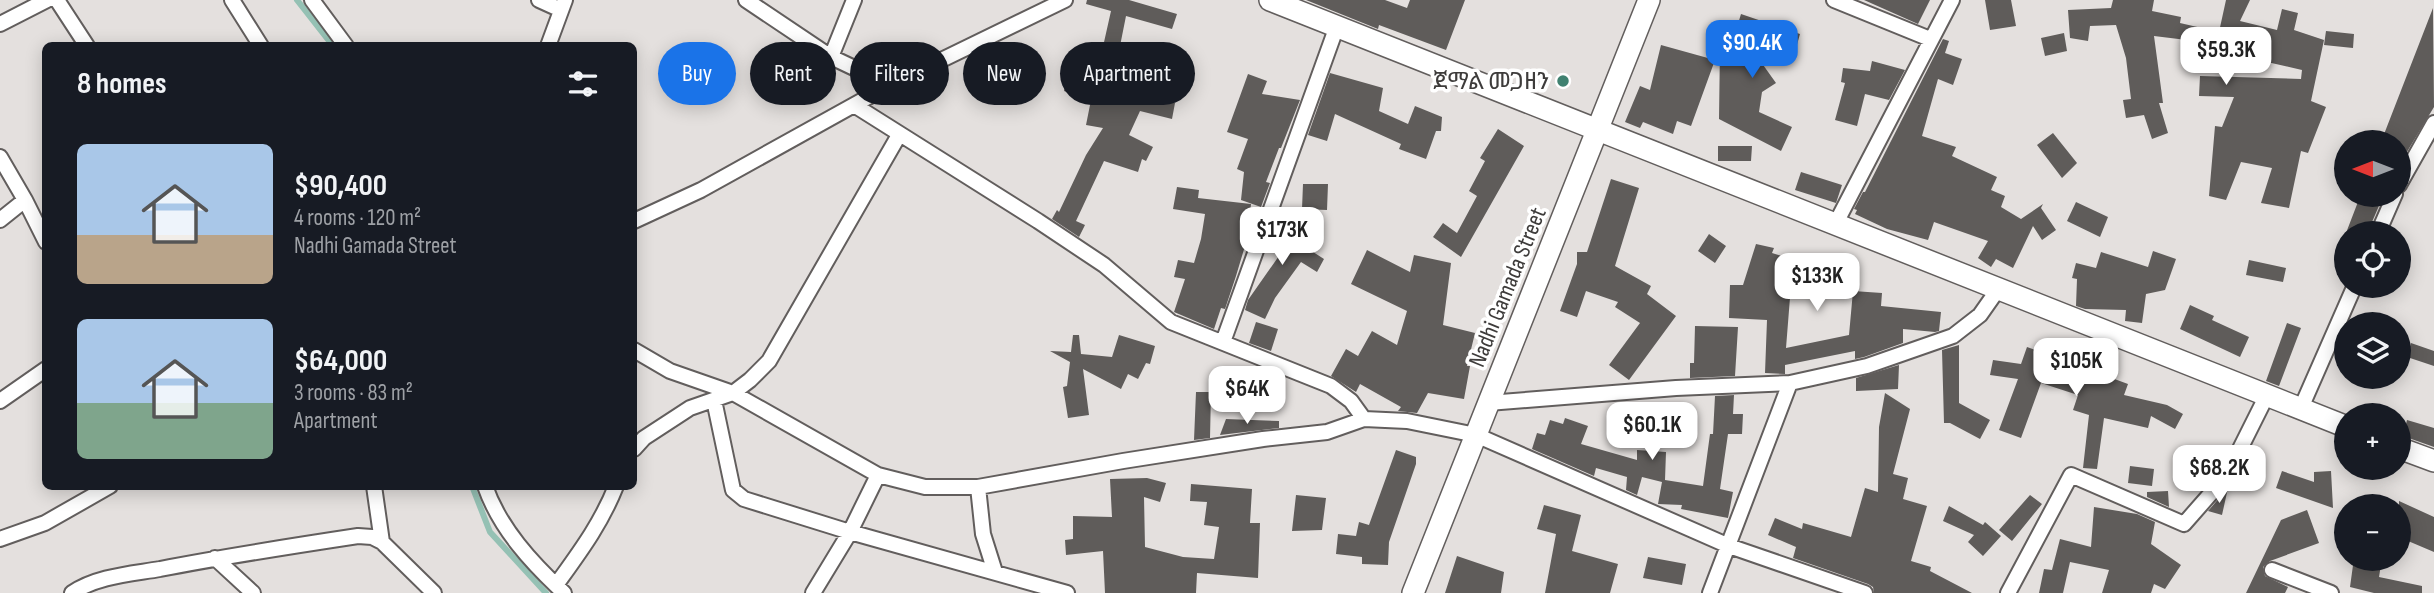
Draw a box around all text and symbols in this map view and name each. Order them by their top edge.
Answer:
pin: $90.4K [1695,20,1809,80]
pin: $59.3K [2169,28,2283,87]
text: $90.4K [1722,29,1782,57]
text: $59.3K [2196,36,2256,64]
chip: Buy [658,42,736,105]
chip: Rent [750,42,836,105]
chip: Filters [850,42,949,105]
chip: New [963,42,1046,105]
chip: Apartment [1060,42,1195,105]
icon: filters [564,65,602,103]
text: 8 homes [77,66,166,102]
place label: ጀማል መጋዘን [1433,67,1549,96]
marker: ጀማል መጋዘን [1555,73,1571,89]
north arrow [2334,130,2412,206]
map controls [2334,130,2411,571]
text: $90,400 [294,168,387,204]
icon: home [133,172,217,256]
street label: Nadhi Gamada Street [1462,203,1553,371]
text: 4 rooms · 120 m² [294,204,421,232]
pin: $173K [1233,208,1331,267]
text: $173K [1256,216,1308,244]
button: locate [2334,221,2411,298]
text: Nadhi Gamada Street [294,232,456,260]
pin: $133K [1768,254,1866,313]
text: $133K [1791,262,1843,290]
button: layers [2334,312,2411,389]
pin: $105K [2027,338,2125,398]
text: $64,000 [294,343,387,379]
icon: home [133,347,217,431]
text: $105K [2049,347,2103,375]
pin: $64K [1206,366,1288,426]
text: $64K [1225,375,1269,403]
text: 3 rooms · 83 m² [294,379,413,407]
pin: $60.1K [1595,402,1709,462]
button: + [2334,403,2411,480]
text: Apartment [294,407,378,435]
text: $60.1K [1622,411,1682,439]
pin: $68.2K [2162,446,2276,505]
text: $68.2K [2189,454,2249,482]
button: − [2334,494,2411,571]

